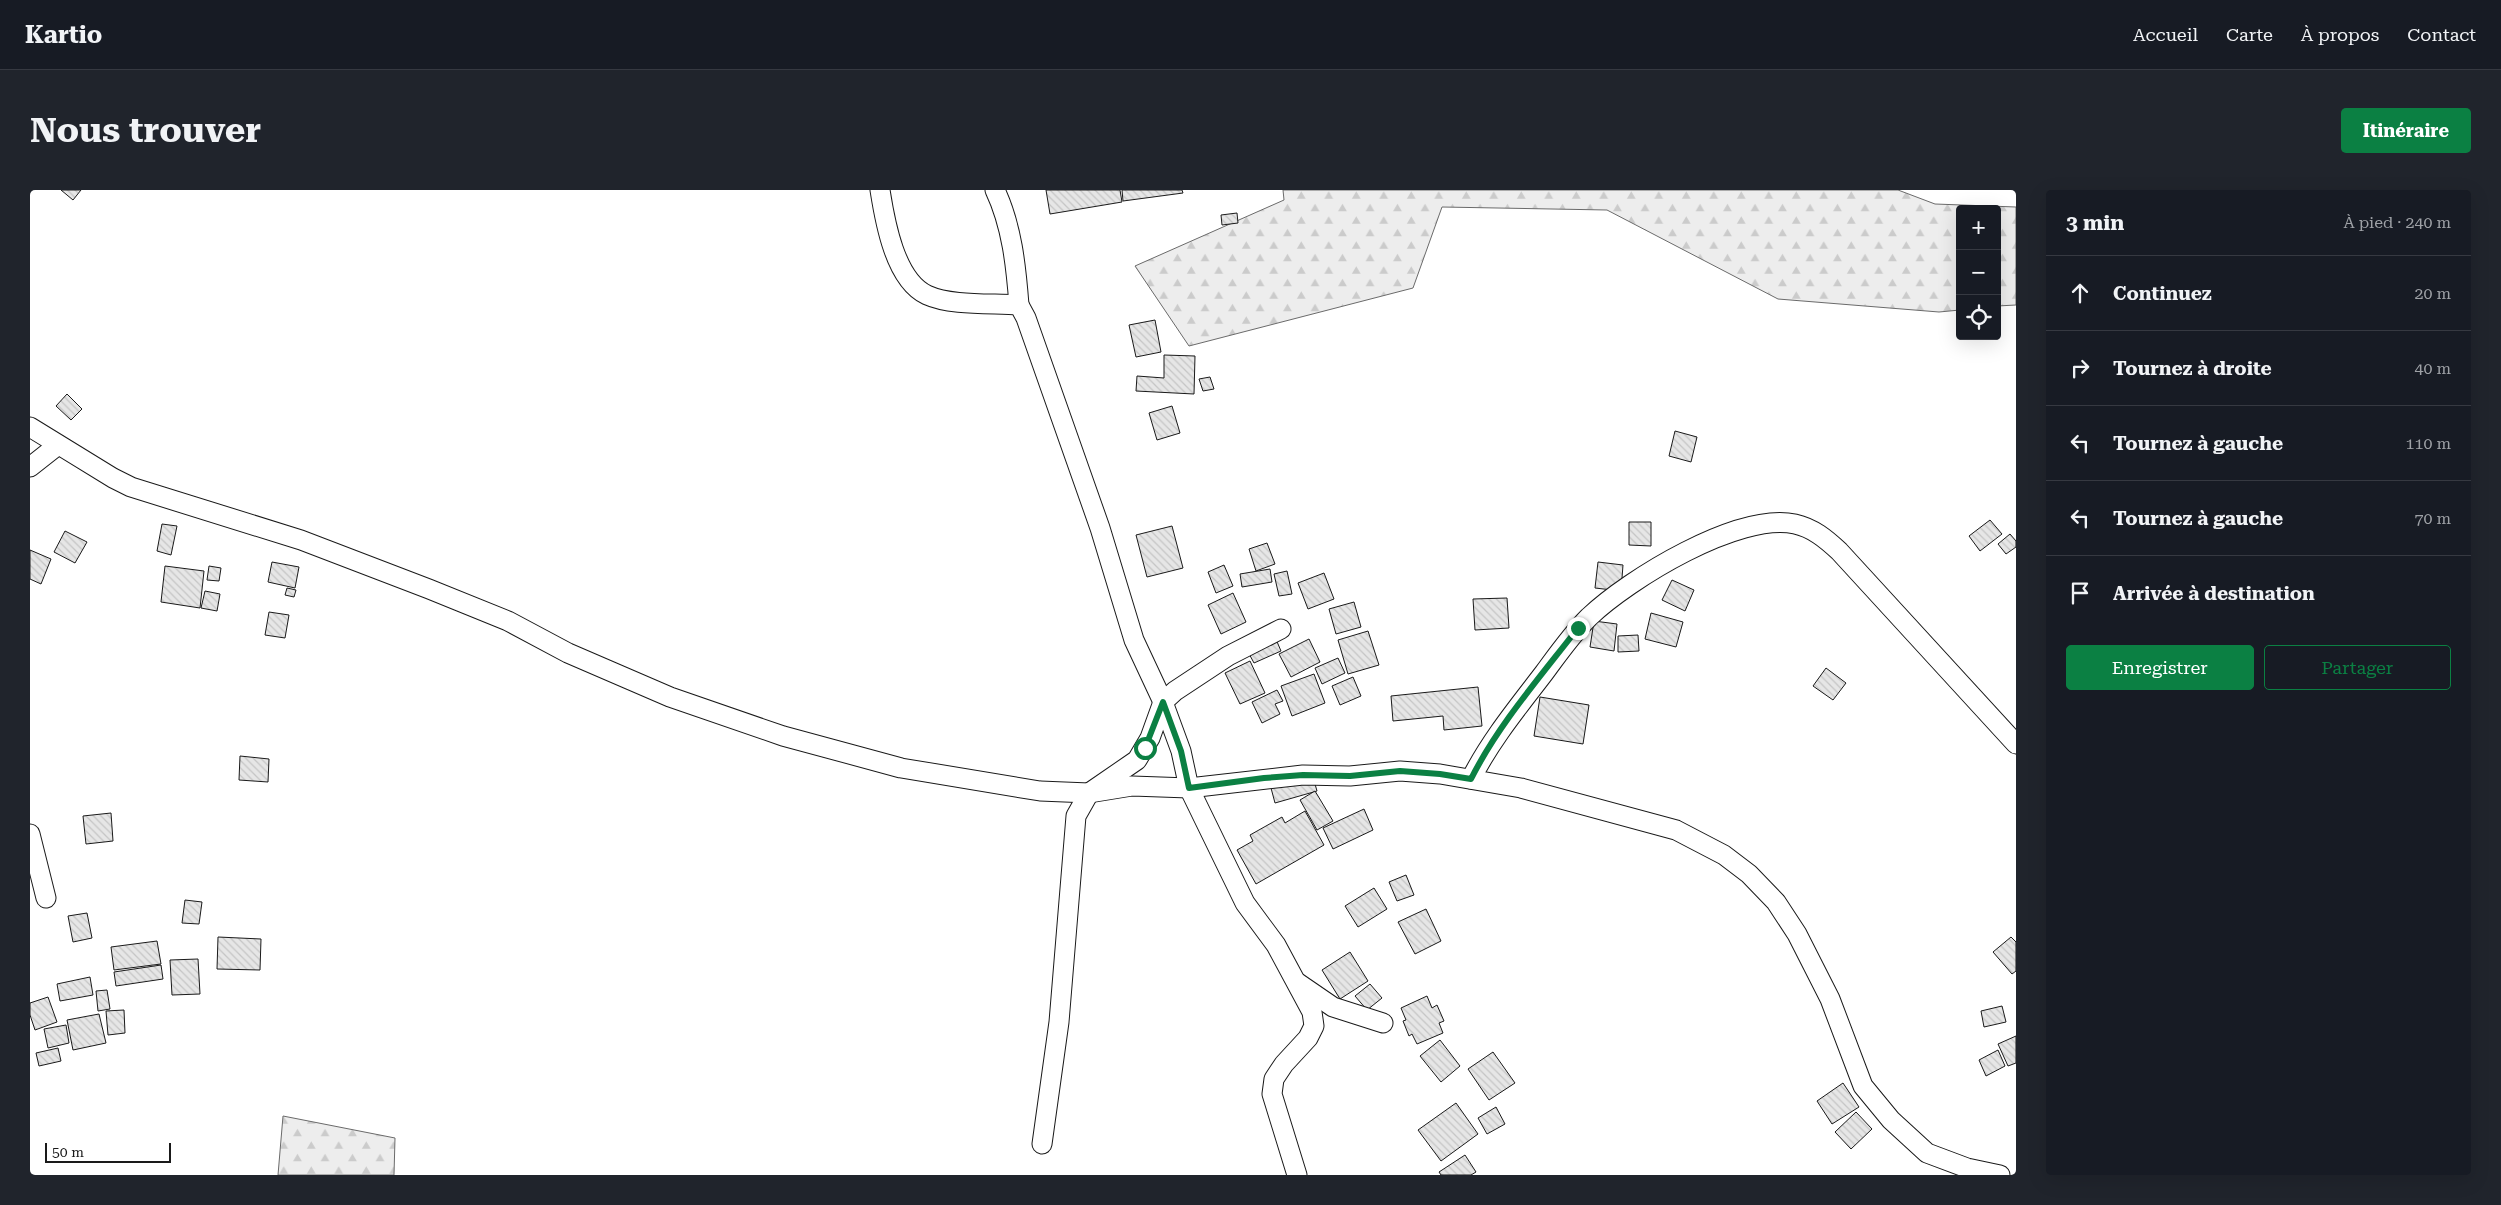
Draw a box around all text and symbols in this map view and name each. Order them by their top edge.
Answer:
text: Kartio [25,21,102,49]
text: Accueil [2133,24,2198,45]
text: Carte [2226,24,2273,45]
text: À propos [2301,24,2379,45]
text: Contact [2407,24,2476,45]
button: Itinéraire [2341,108,2471,153]
text: Nous trouver [30,110,261,151]
map controls [1956,205,2001,340]
button: + [1956,205,2001,250]
text: 3 min [2066,211,2124,235]
text: À pied · 240 m [2343,213,2451,232]
button: − [1956,250,2001,295]
icon: ahead [2066,279,2094,307]
text: Continuez [2113,282,2212,305]
text: 20 m [2414,284,2451,303]
button: locate [1956,295,2001,340]
icon: right [2066,354,2094,382]
text: Tournez à droite [2113,357,2272,380]
text: 40 m [2414,359,2451,378]
icon: left [2066,429,2094,457]
text: Tournez à gauche [2113,432,2283,455]
text: 110 m [2405,434,2451,453]
icon: left [2066,504,2094,532]
text: Tournez à gauche [2113,507,2283,530]
text: 70 m [2414,509,2451,528]
icon: arrive [2066,579,2094,607]
text: Arrivée à destination [2113,582,2315,605]
route end [1567,617,1590,640]
button: Enregistrer [2066,645,2254,690]
button: Partager [2264,645,2451,690]
route start [1134,737,1157,760]
scale bar [45,1140,171,1163]
text: 50 m [52,1144,84,1160]

